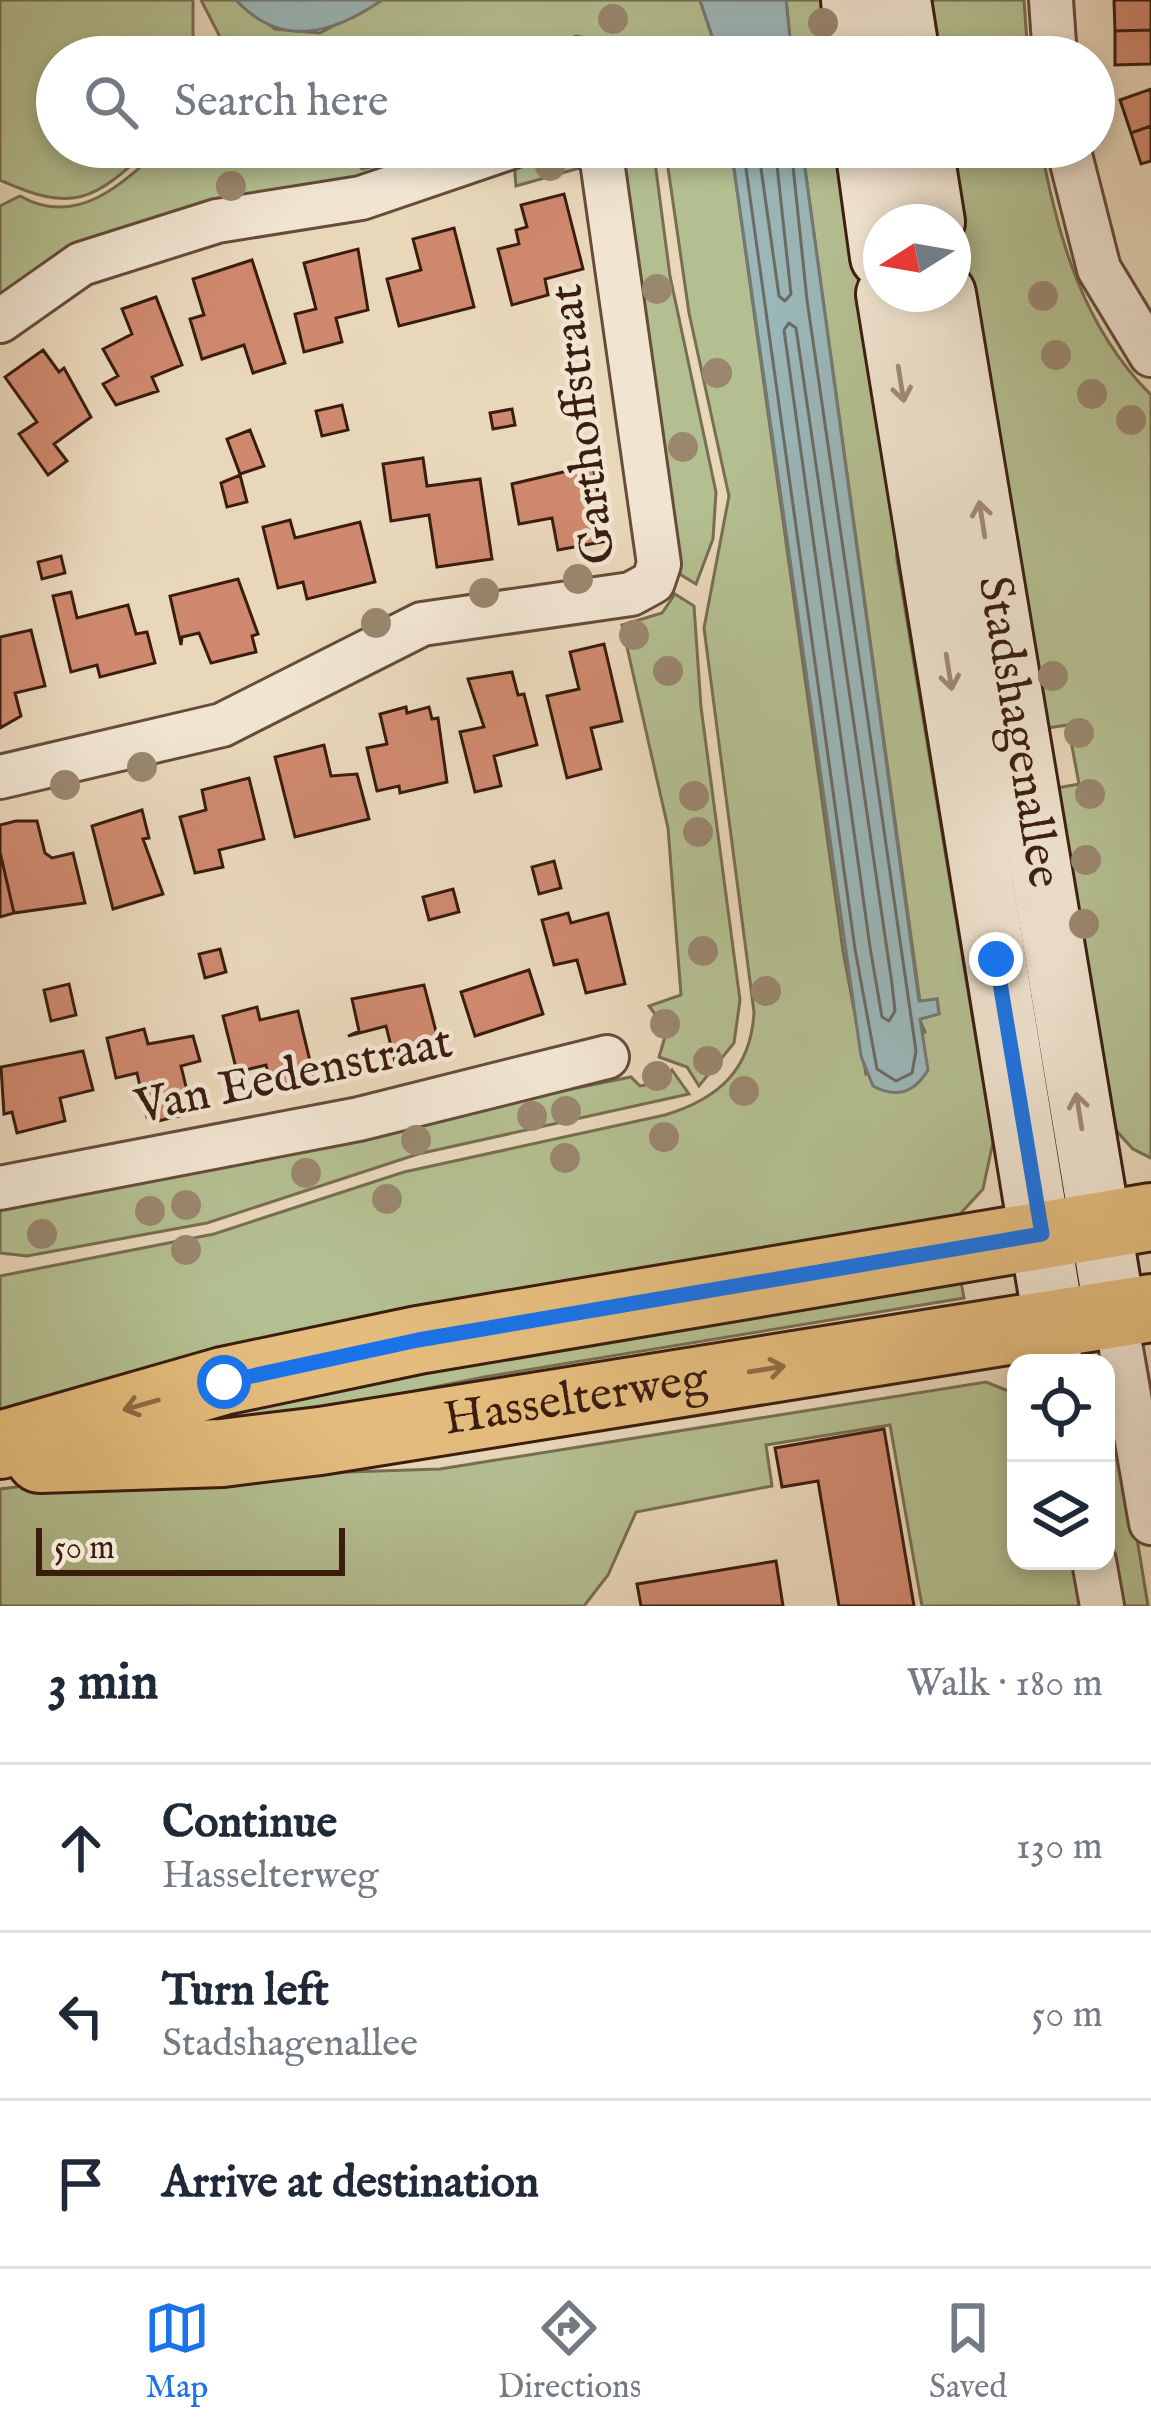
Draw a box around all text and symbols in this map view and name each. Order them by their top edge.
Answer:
search box [36,36,1115,168]
icon: search [78,69,144,135]
text: Search here [174,74,388,131]
north arrow [863,204,971,312]
street label: Garthoffstraat [537,281,631,567]
one-way arrow [890,364,913,403]
one-way arrow [969,501,992,540]
street label: Stadshagenallee [962,572,1073,892]
one-way arrow [938,652,961,691]
route end [969,932,1023,986]
street label: Van Eedenstraat [129,1013,458,1139]
one-way arrow [1067,1093,1090,1132]
street label: Hasselterweg [440,1349,713,1451]
map controls [1007,1354,1115,1570]
button: locate [1007,1354,1115,1462]
route start [197,1355,251,1409]
one-way arrow [747,1357,786,1380]
one-way arrow [123,1395,161,1417]
button: layers [1007,1462,1115,1570]
scale bar [36,1522,345,1575]
text: 50 m [54,1528,115,1570]
text: 3 min [48,1652,158,1717]
text: Walk · 180 m [907,1660,1103,1709]
text: Continue [162,1795,337,1852]
icon: ahead [48,1815,114,1881]
text: 130 m [1016,1823,1103,1872]
text: Hasselterweg [162,1852,379,1901]
text: Turn left [162,1963,329,2020]
icon: left [48,1983,114,2049]
text: 50 m [1031,1991,1103,2040]
text: Stadshagenallee [162,2020,418,2069]
icon: arrive [48,2151,114,2217]
text: Arrive at destination [162,2155,539,2212]
tab: Map [144,2295,210,2409]
tab: Directions [498,2295,641,2409]
tab: Saved [929,2295,1007,2409]

